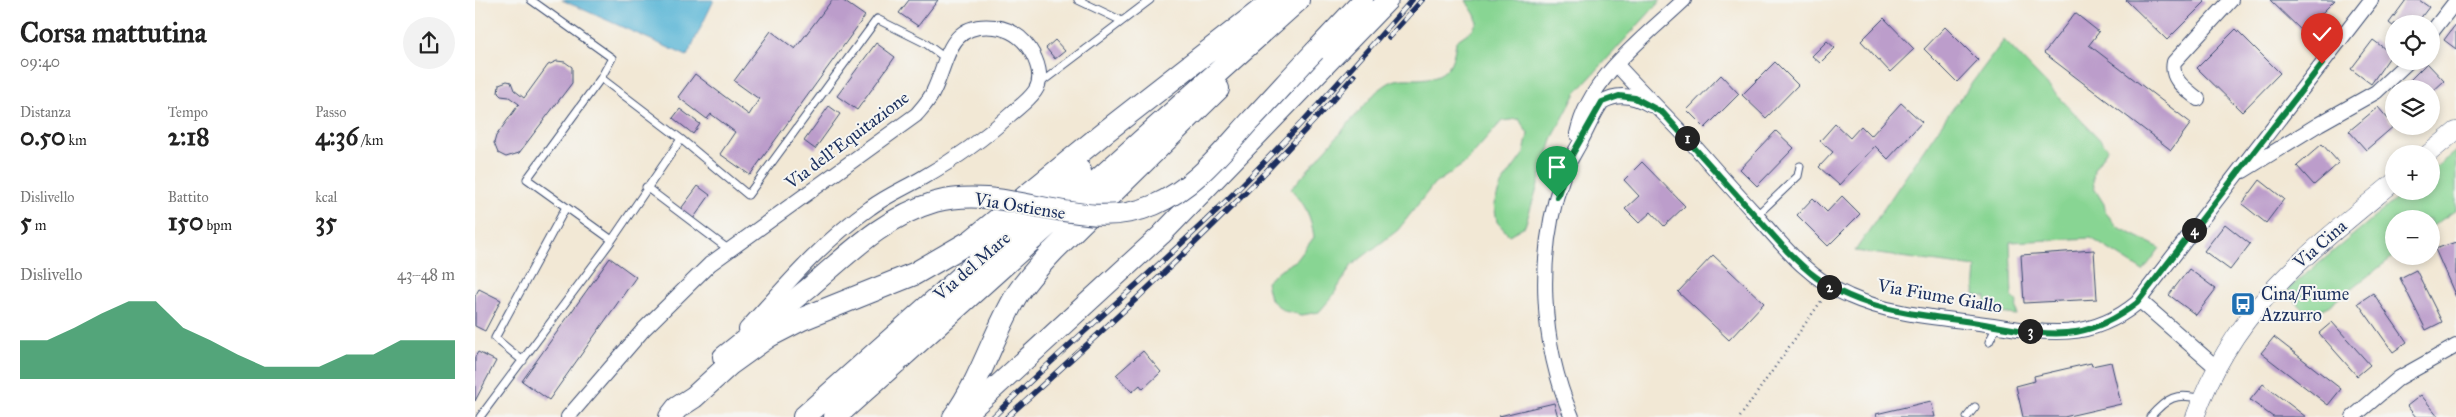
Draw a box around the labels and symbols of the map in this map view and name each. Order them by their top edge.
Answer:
pin [2301,13,2343,64]
street label: Via dell'Equitazione [780,86,914,195]
pin: 1 [1675,126,1699,150]
pin [1536,146,1578,197]
street label: Via Ostiense [972,188,1067,224]
street label: Via Cina [2288,215,2351,274]
pin: 4 [2181,218,2207,242]
street label: Via del Mare [928,227,1015,306]
pin: 2 [1817,274,1841,300]
street label: Via Fiume Giallo [1875,274,2004,318]
place label: Cina/Fiume Azzurro [2260,283,2349,326]
bus stop icon: Cina/Fiume Azzurro [2230,291,2256,317]
pin: 3 [2017,318,2043,344]

